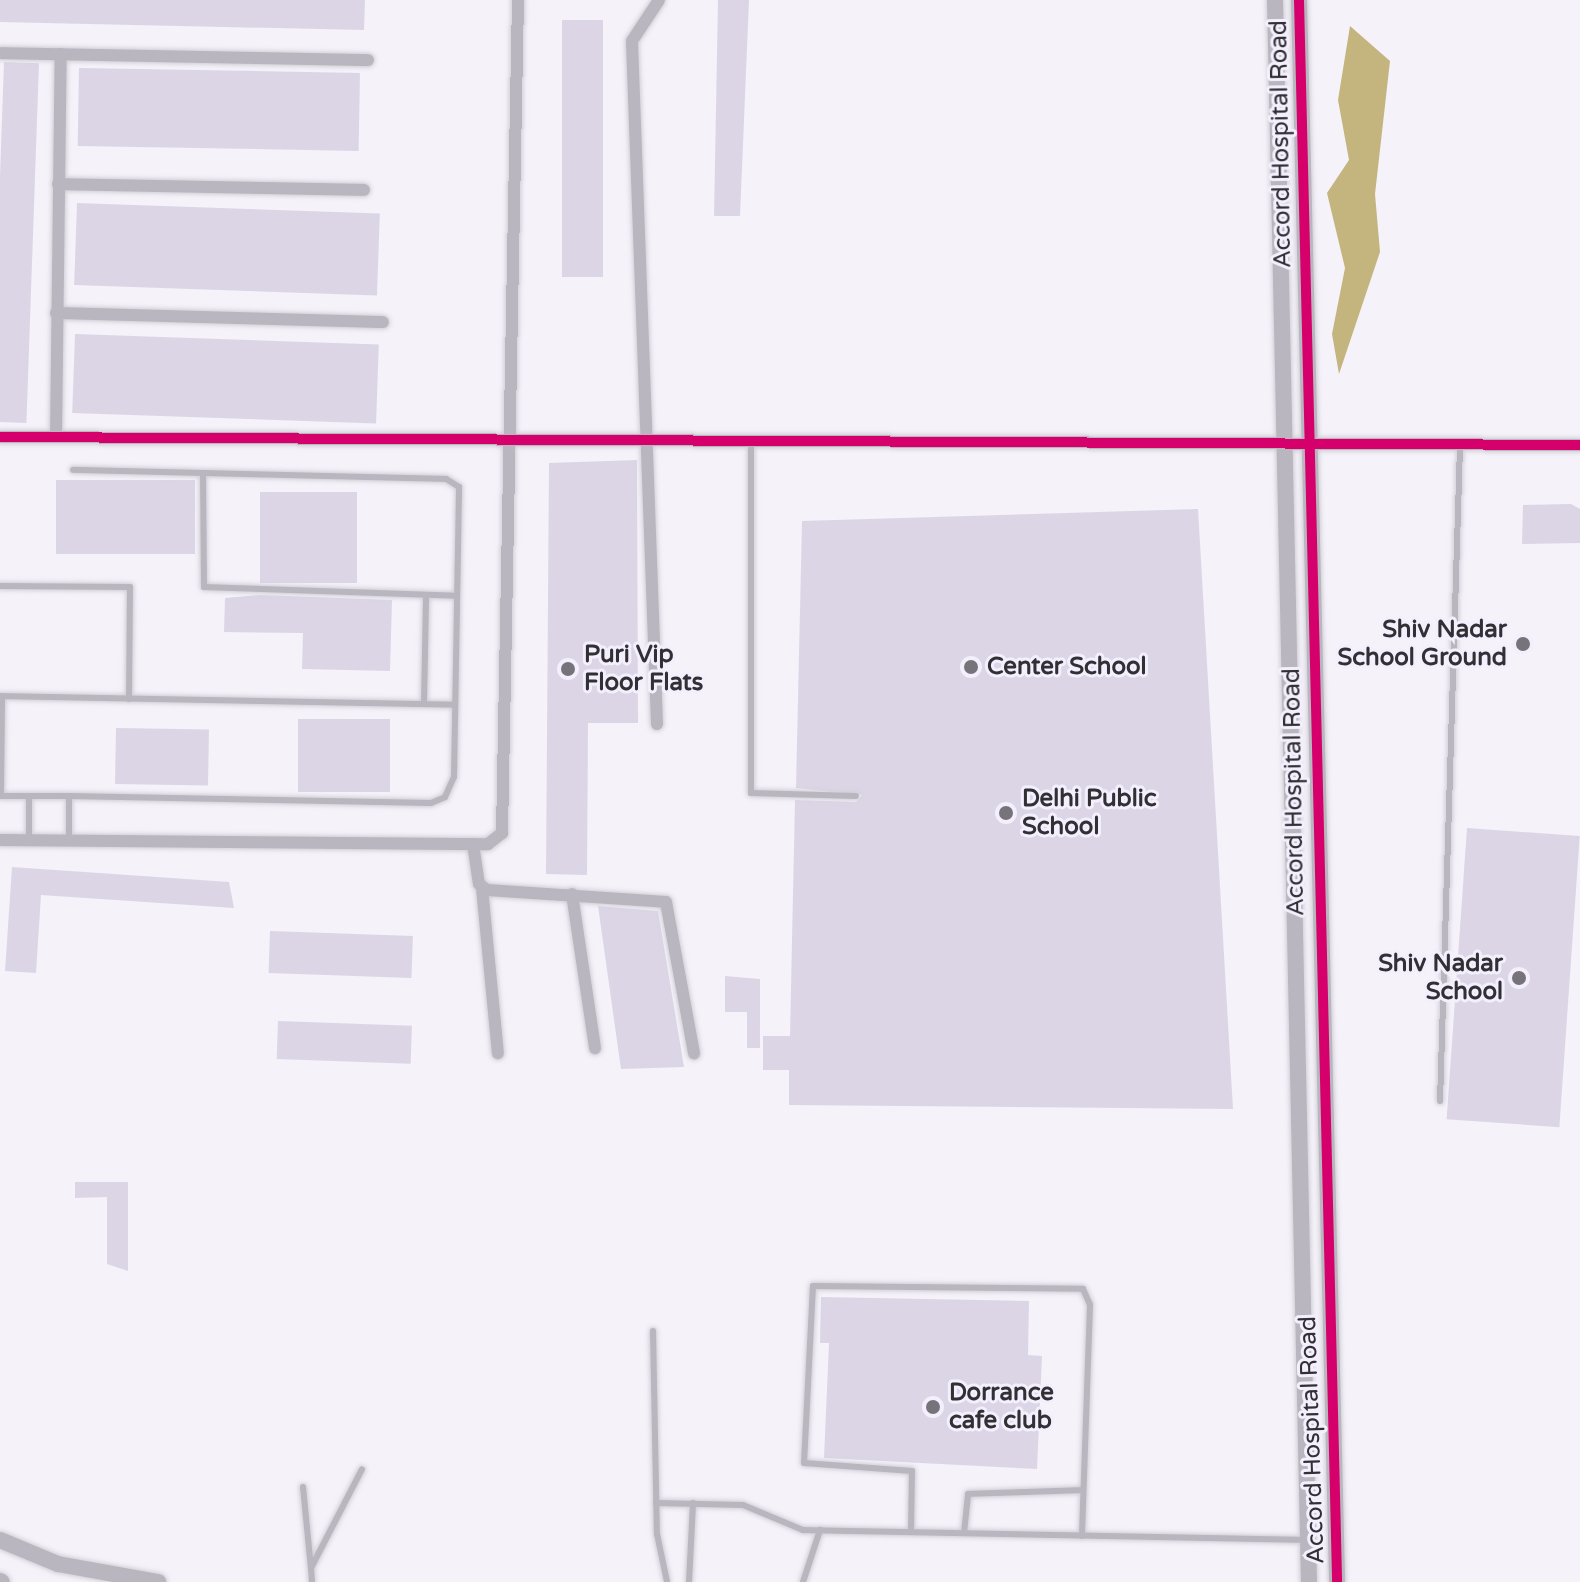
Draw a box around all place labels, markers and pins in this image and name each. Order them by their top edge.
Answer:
place label: Shiv Nadar School Ground [1337,616,1507,672]
marker: Shiv Nadar School Ground [1514,635,1532,653]
place label: Puri Vip Floor Flats [584,641,703,697]
place label: Center School [987,653,1147,681]
marker: Center School [962,658,980,676]
marker: Puri Vip Floor Flats [559,660,577,678]
place label: Delhi Public School [1022,785,1156,841]
marker: Delhi Public School [997,804,1015,822]
place label: Shiv Nadar School [1378,950,1503,1006]
marker: Shiv Nadar School [1510,969,1528,987]
place label: Dorrance cafe club [949,1379,1054,1435]
marker: Dorrance cafe club [924,1398,942,1416]

